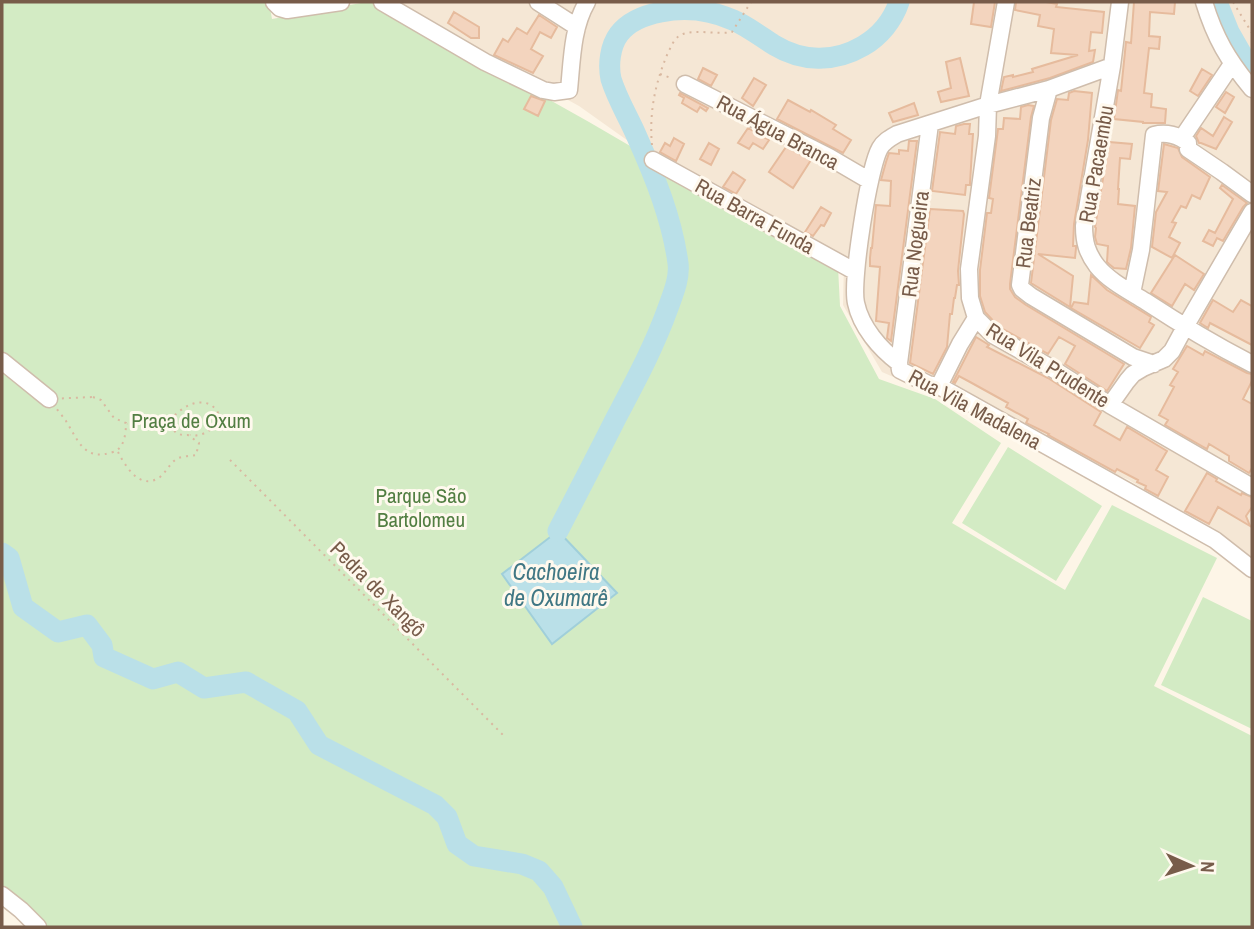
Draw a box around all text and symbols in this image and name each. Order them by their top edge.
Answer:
street label: Rua Água Branca [712,88,845,177]
street label: Rua Pacaembu [1071,103,1121,225]
street label: Rua Barra Funda [690,171,820,261]
street label: Rua Beatriz [1008,176,1048,270]
street label: Rua Nogueira [894,189,936,299]
street label: Rua Vila Prudente [981,315,1115,415]
street label: Rua Vila Madalena [904,362,1047,456]
park label: Praça de Oxum [131,406,251,435]
park label: Parque São Bartolomeu [376,481,466,534]
street label: Pedra de Xangô [324,535,432,643]
water label: Cachoeira de Oxumarê [504,556,608,613]
north arrow [1156,831,1226,901]
text: N [1195,861,1221,873]

